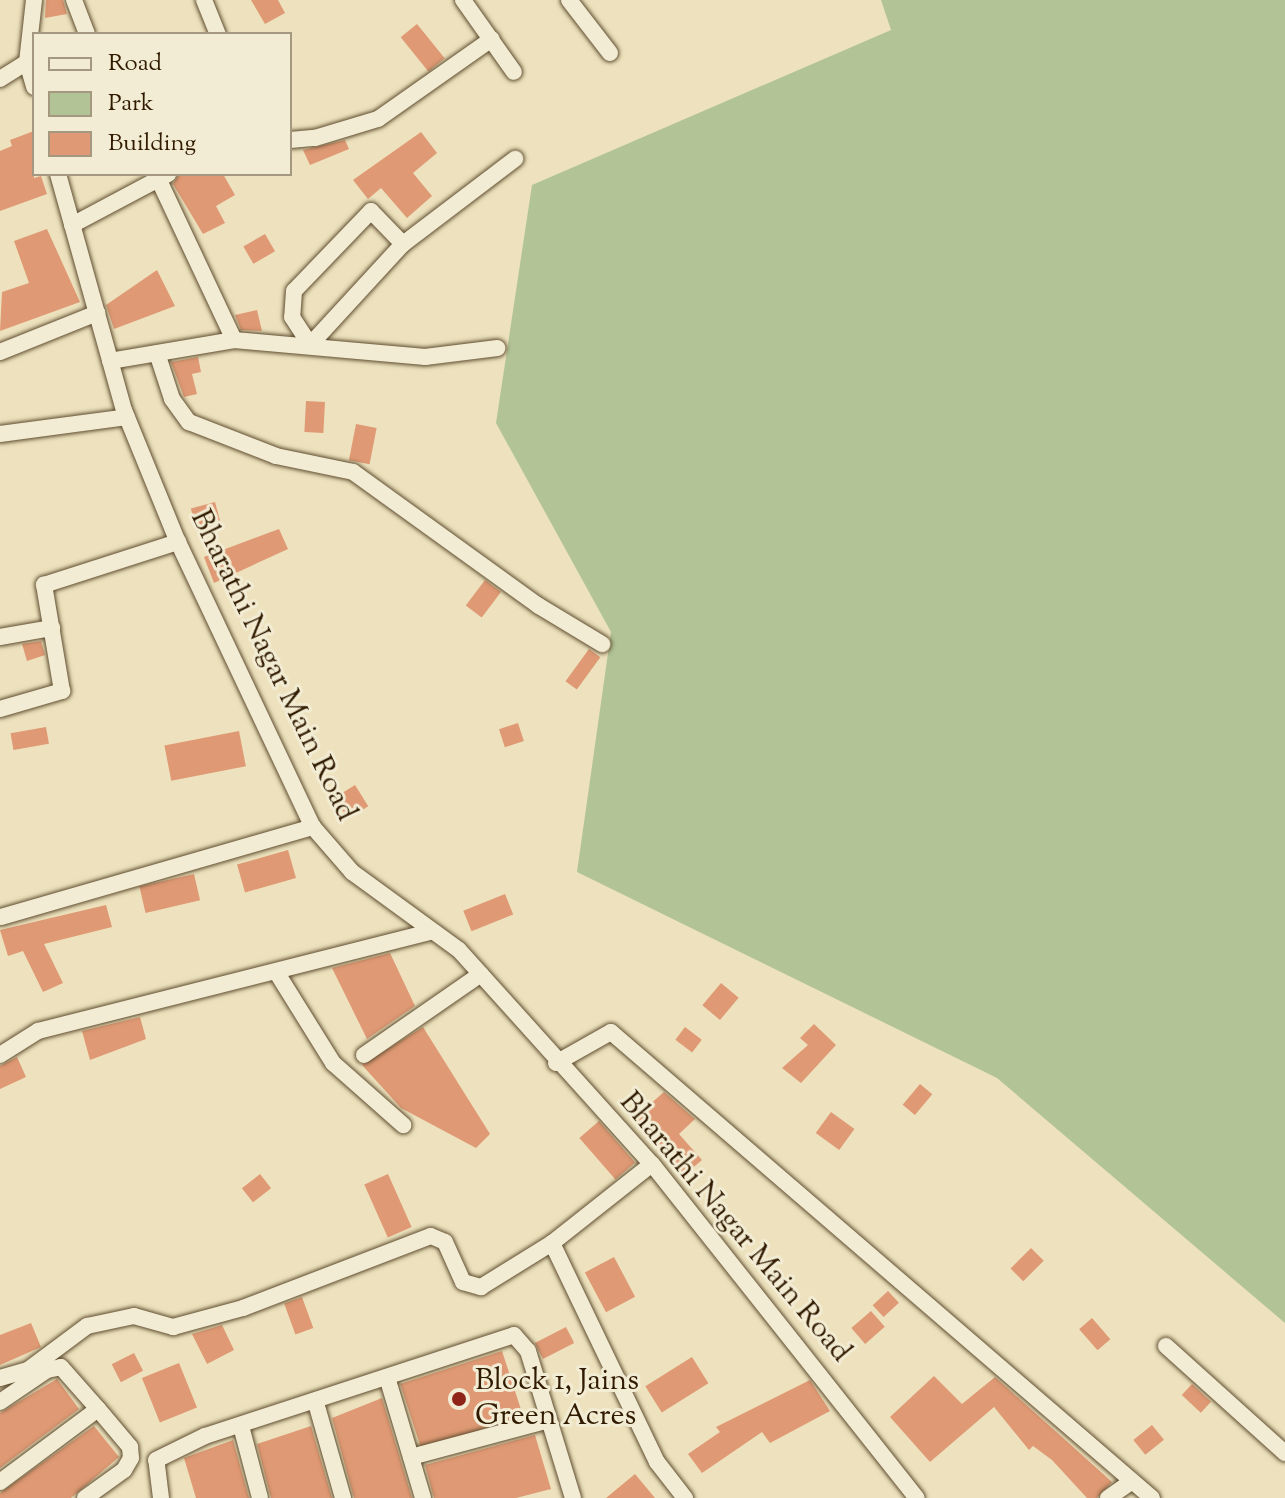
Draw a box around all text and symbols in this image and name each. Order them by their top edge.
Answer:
legend [32,32,292,176]
text: Road [108,47,162,81]
text: Park [108,87,154,121]
text: Building [108,127,196,161]
street label: Bharathi Nagar Main Road [181,505,363,827]
street label: Bharathi Nagar Main Road [610,1086,858,1370]
place label: Block 1, Jains Green Acres [475,1364,639,1434]
marker: Block 1, Jains Green Acres [450,1390,468,1408]

